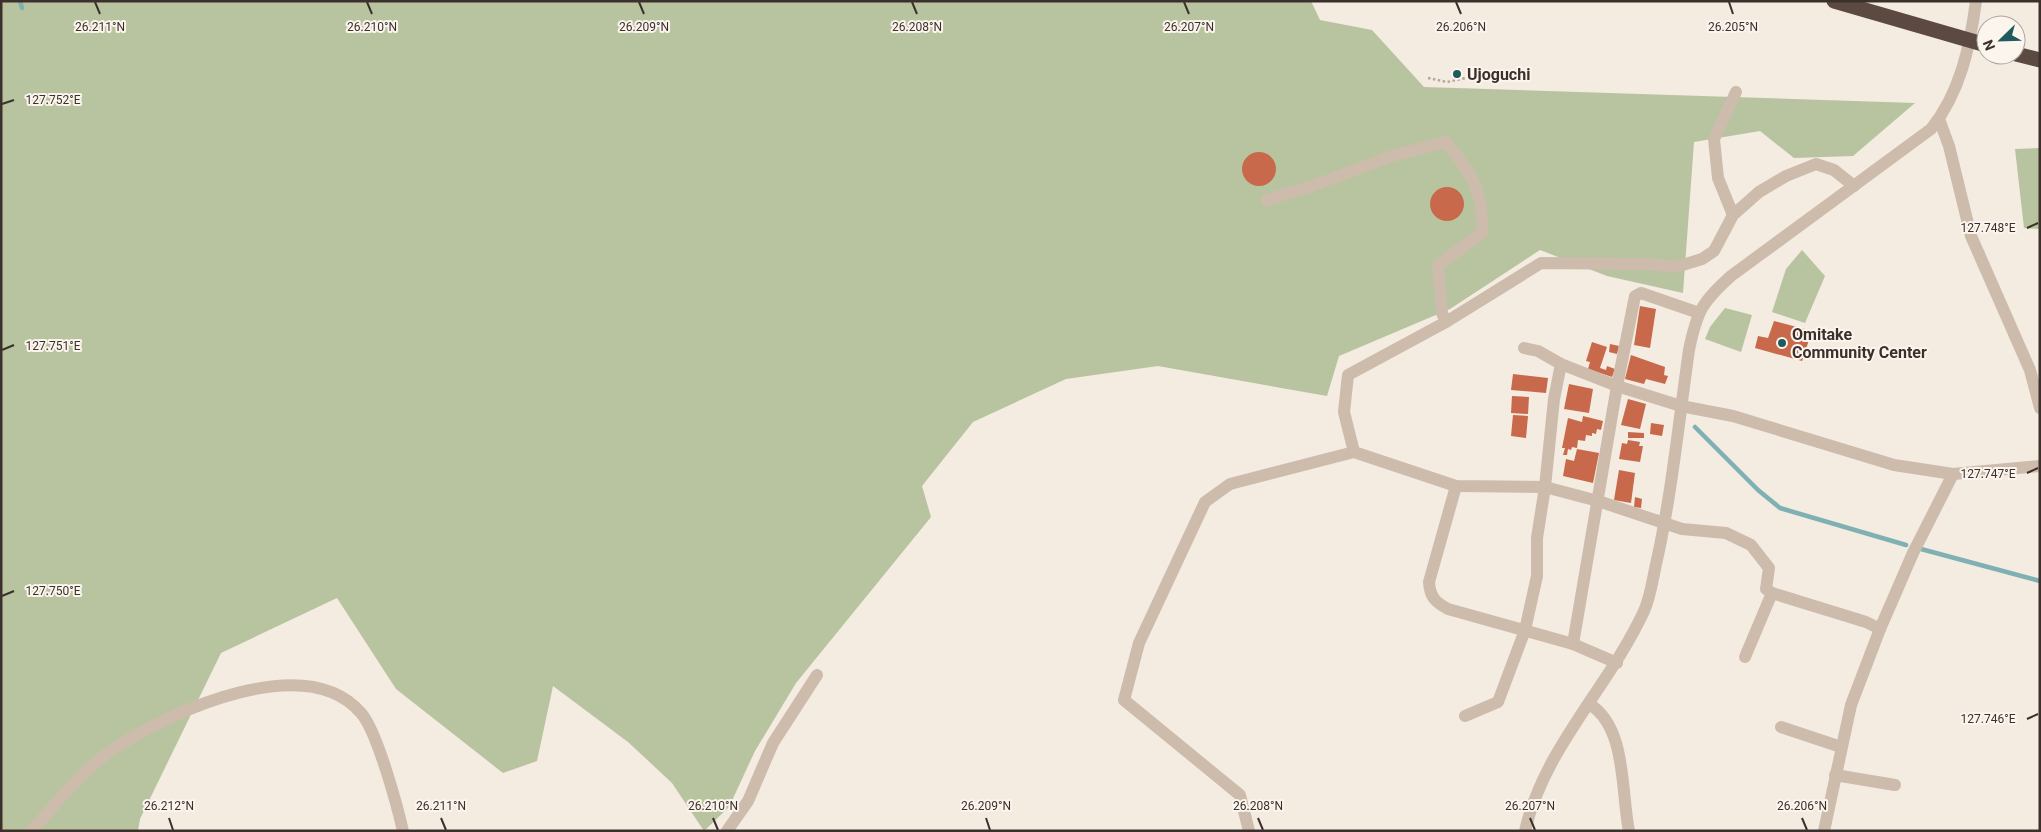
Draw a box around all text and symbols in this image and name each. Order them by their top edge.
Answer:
north arrow [1976,15,2026,65]
text: 26.211°N [75,20,125,34]
text: 26.210°N [347,20,397,34]
text: 26.209°N [619,20,669,34]
text: 26.208°N [892,20,942,34]
text: 26.207°N [1164,20,1214,34]
text: 26.206°N [1436,20,1486,34]
text: 26.205°N [1708,20,1758,34]
text: N [1980,37,1998,53]
place label: Ujoguchi [1467,65,1530,84]
marker: Ujoguchi [1451,68,1463,80]
text: 127.752°E [26,93,81,107]
text: 127.748°E [1961,221,2016,235]
place label: Omitake Community Center [1792,325,1927,362]
marker: Omitake Community Center [1776,337,1788,349]
text: 127.751°E [26,339,81,353]
text: 127.747°E [1961,467,2016,481]
text: 127.750°E [26,584,81,598]
text: 127.746°E [1961,712,2016,726]
text: 26.212°N [144,799,194,813]
text: 26.211°N [416,799,466,813]
text: 26.210°N [688,799,738,813]
text: 26.209°N [961,799,1011,813]
text: 26.208°N [1233,799,1283,813]
text: 26.207°N [1505,799,1555,813]
text: 26.206°N [1777,799,1827,813]

